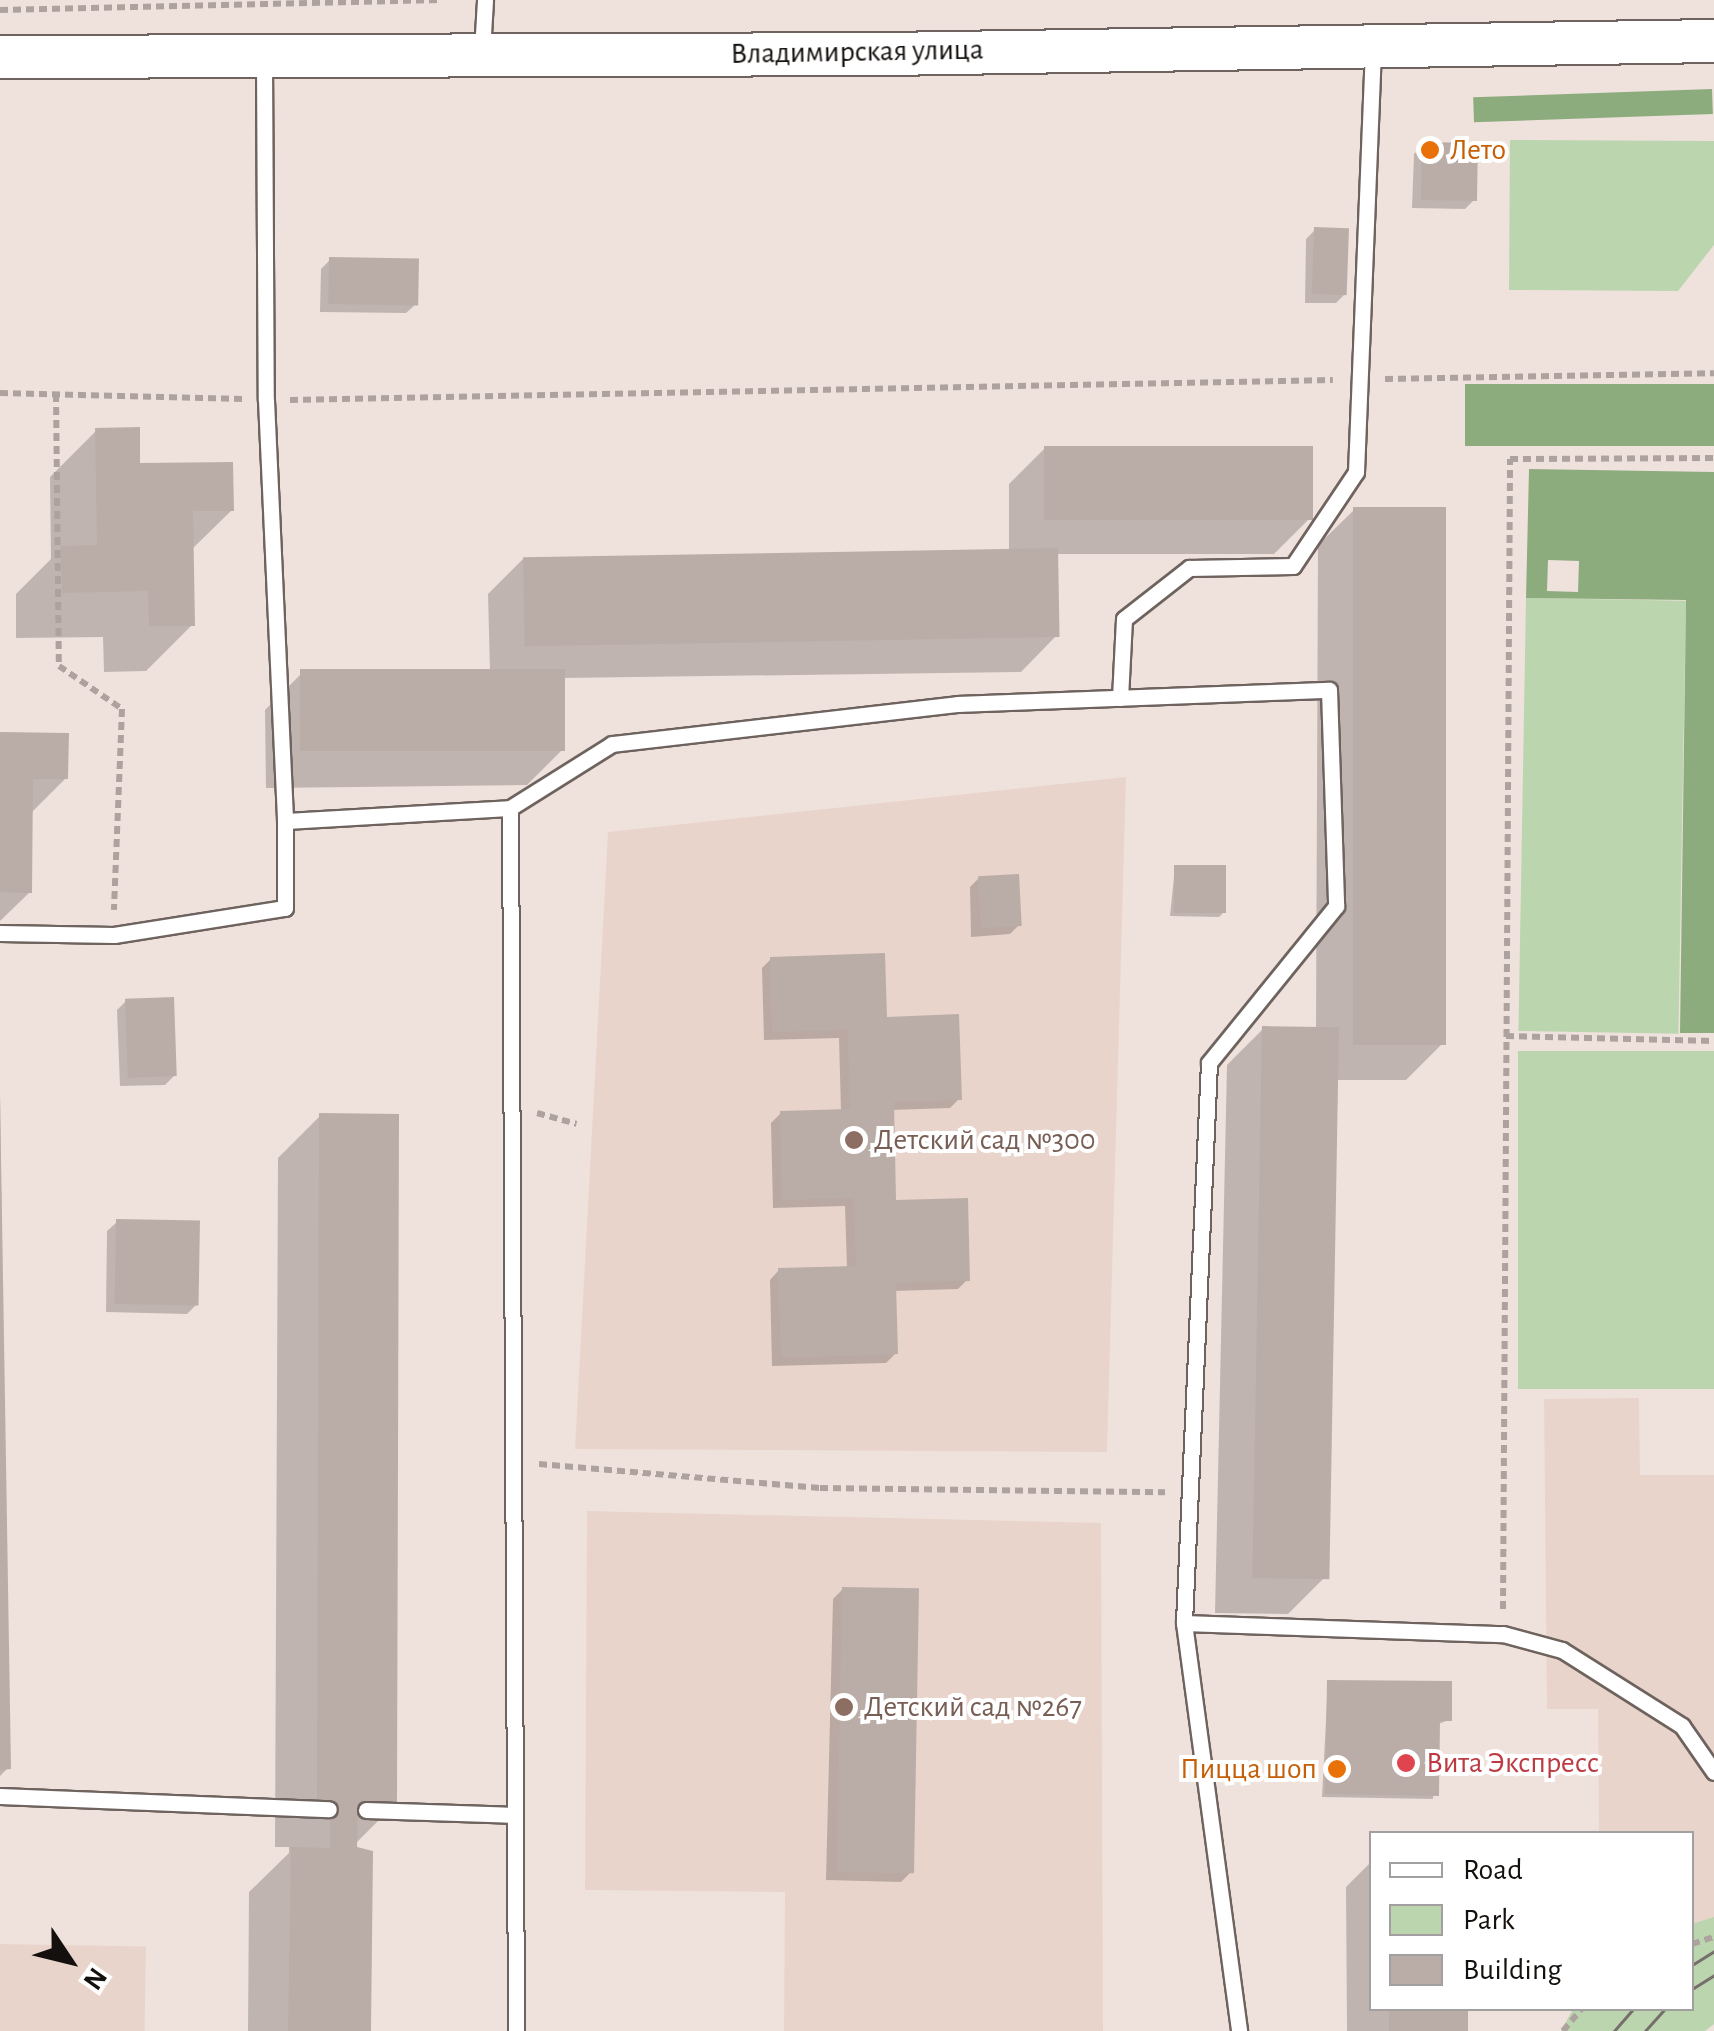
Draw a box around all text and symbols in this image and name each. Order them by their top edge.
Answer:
street label: Владимирская улица [730,32,984,72]
place label: Лето [1450,132,1506,168]
marker: Лето [1419,139,1441,161]
place label: Детский сад №300 [874,1122,1096,1158]
marker: Детский сад №300 [843,1129,865,1151]
place label: Детский сад №267 [864,1689,1082,1725]
marker: Детский сад №267 [833,1696,855,1718]
place label: Вита Экспресс [1426,1745,1599,1781]
place label: Пицца шоп [1180,1751,1317,1787]
marker: Вита Экспресс [1395,1752,1417,1774]
marker: Пицца шоп [1326,1758,1348,1780]
legend [1369,1831,1694,2011]
text: Road [1463,1855,1523,1885]
text: Park [1463,1905,1515,1935]
north arrow [20,1911,120,2011]
text: Building [1463,1955,1562,1985]
text: N [78,1962,112,1994]

